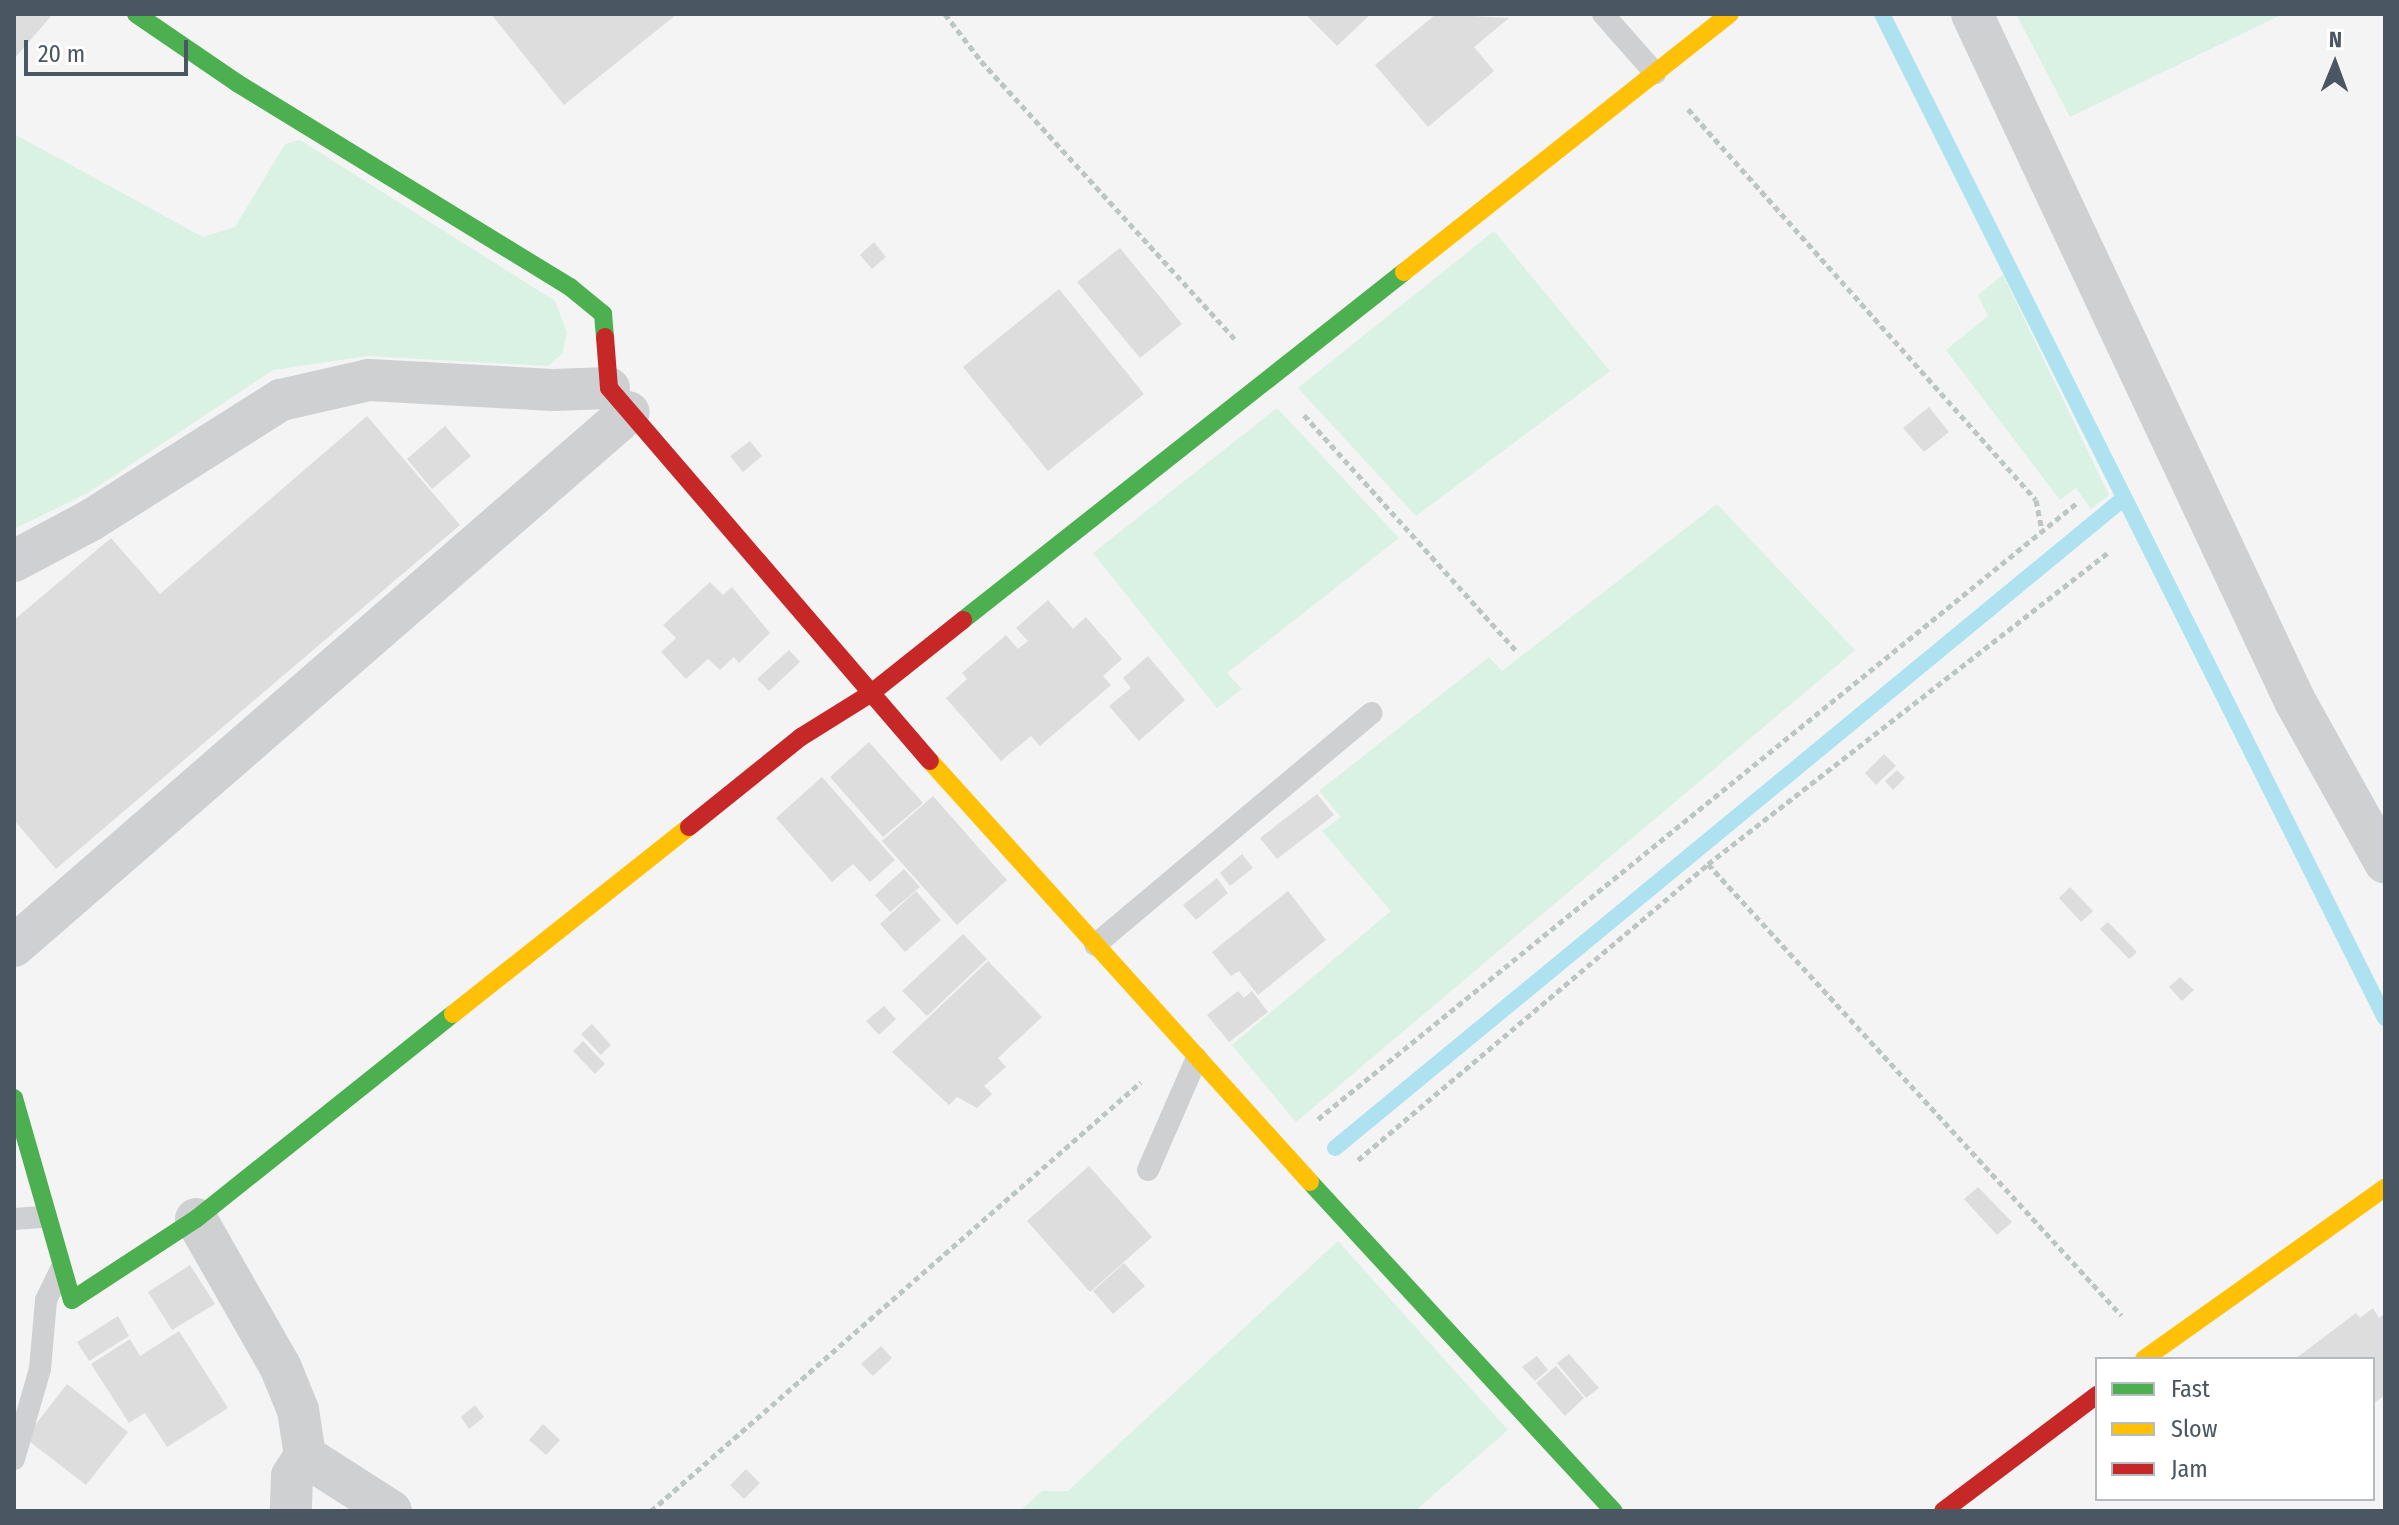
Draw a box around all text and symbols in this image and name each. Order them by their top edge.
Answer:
scale bar [28,24,192,74]
north arrow [2295,24,2375,104]
text: N [2329,26,2342,53]
text: 20 m [38,40,85,68]
legend [2095,1357,2375,1501]
text: Fast [2171,1375,2210,1403]
text: Slow [2171,1415,2217,1443]
text: Jam [2171,1455,2208,1483]

